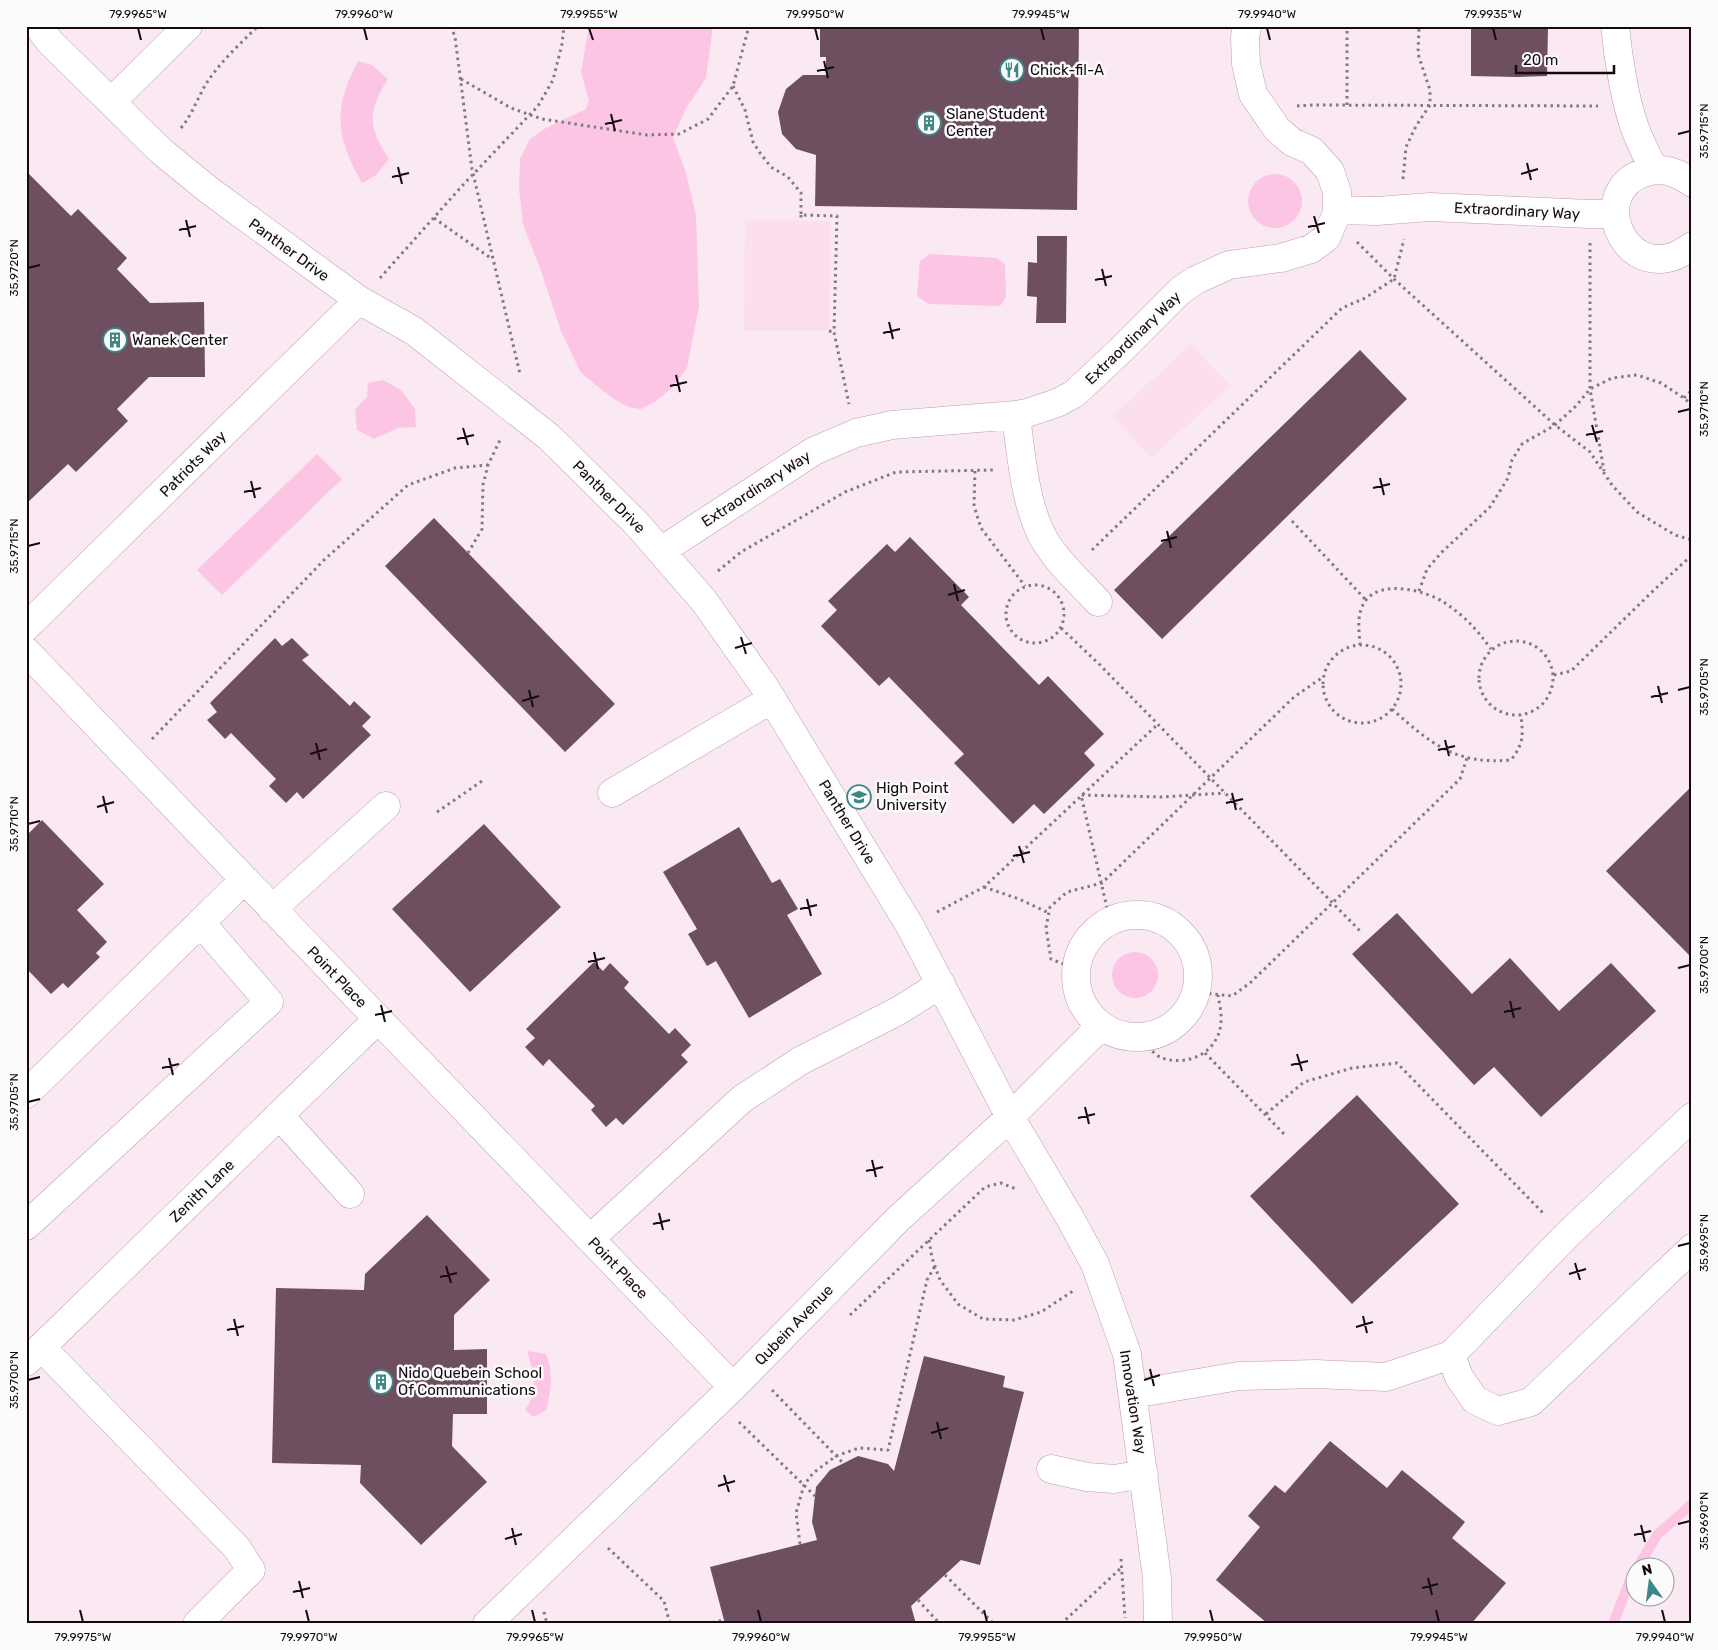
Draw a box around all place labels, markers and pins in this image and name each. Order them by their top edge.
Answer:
restaurant icon: Chick-fil-A [999,57,1025,83]
place label: Chick-fil-A [1030,61,1104,79]
place label: Slane Student Center [946,105,1045,140]
building icon: Slane Student Center [916,110,942,136]
building icon: Wanek Center [102,327,128,353]
place label: Wanek Center [132,331,228,349]
place label: High Point University [876,779,949,814]
school or university icon: High Point University [846,784,872,810]
place label: Nido Quebein School Of Communications [398,1364,542,1399]
building icon: Nido Quebein School Of Communications [368,1369,394,1395]

